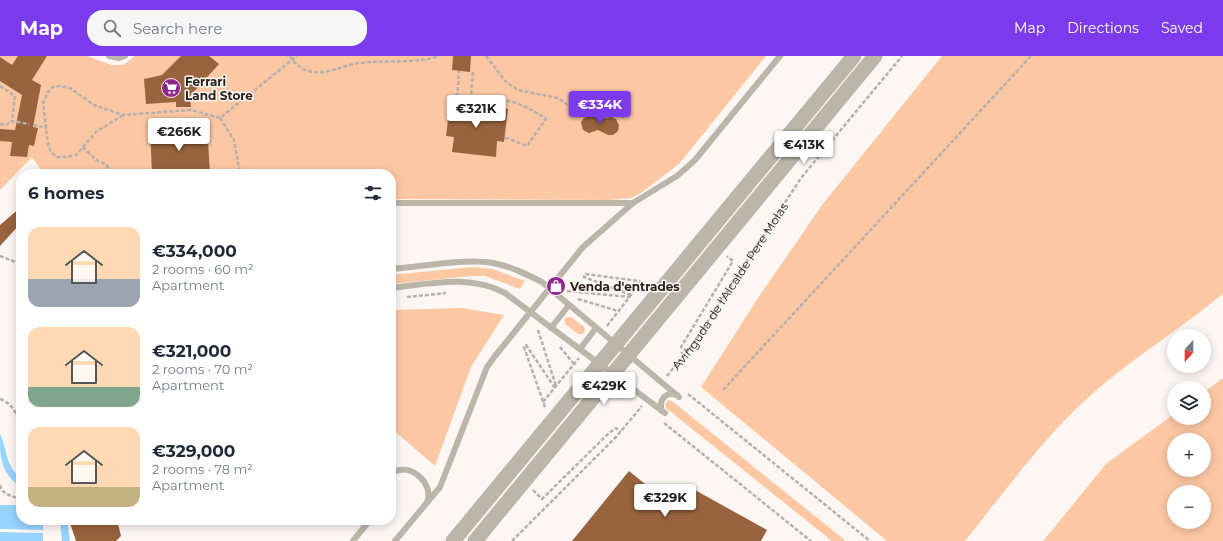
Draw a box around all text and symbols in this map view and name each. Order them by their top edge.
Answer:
search box [87,10,367,46]
text: Map [20,17,63,40]
icon: search [101,17,123,39]
text: Search here [133,19,222,38]
text: Map [1014,19,1045,37]
text: Directions [1067,19,1139,37]
text: Saved [1161,19,1203,37]
place label: Ferrari Land Store [185,74,253,103]
supermarket icon: Ferrari Land Store [160,77,182,99]
pin: €334K [572,91,628,125]
pin: €321K [448,95,504,129]
text: €334K [578,96,622,112]
text: €321K [456,100,496,116]
pin: €266K [151,118,207,152]
text: €266K [157,123,201,139]
pin: €413K [776,131,832,165]
text: €413K [783,136,825,152]
icon: filters [362,182,384,204]
text: 6 homes [28,183,104,203]
street label: Avinguda de l'Alcalde Pere Molas [668,199,791,372]
text: €334,000 [152,241,237,261]
icon: home [60,243,108,291]
text: 2 rooms · 60 m² [152,261,254,277]
shop icon: Venda d'entrades [545,275,567,297]
text: Apartment [152,277,224,293]
place label: Venda d'entrades [569,279,680,294]
north arrow [1167,329,1211,373]
map controls [1167,329,1211,529]
text: €321,000 [152,341,231,361]
icon: home [60,343,108,391]
text: 2 rooms · 70 m² [152,361,253,377]
pin: €429K [576,372,632,406]
text: Apartment [152,377,224,393]
text: €429K [582,377,626,393]
button: layers [1167,381,1211,425]
button: + [1167,433,1211,477]
text: €329,000 [152,441,235,461]
icon: home [60,443,108,491]
text: 2 rooms · 78 m² [152,461,253,477]
text: Apartment [152,477,224,493]
pin: €329K [637,484,693,518]
button: − [1167,485,1211,529]
text: €329K [643,489,687,505]

